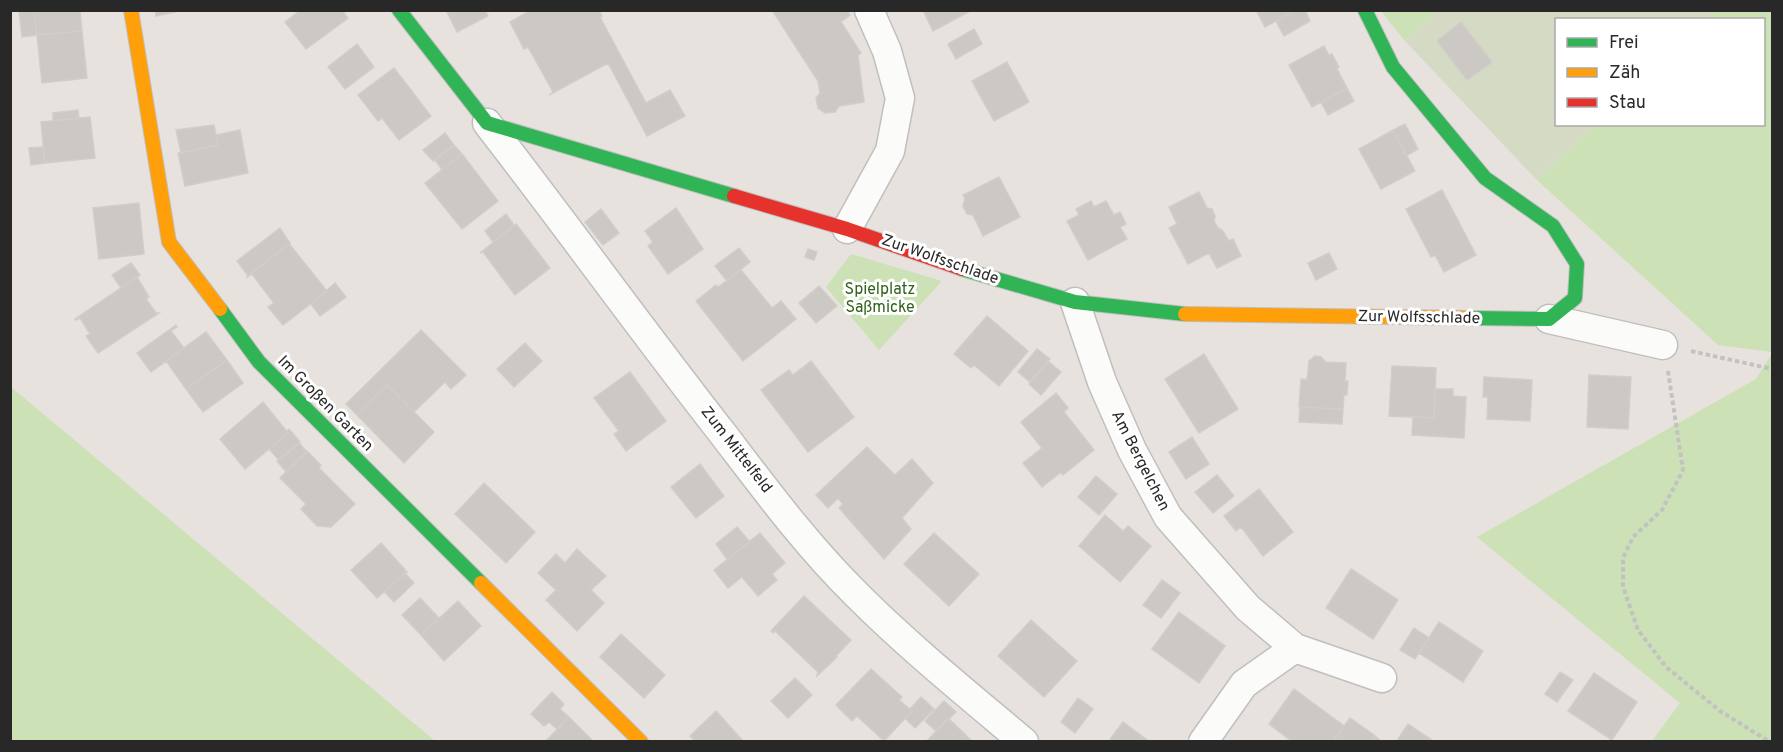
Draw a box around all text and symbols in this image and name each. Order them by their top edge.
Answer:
legend [1555,18,1765,126]
text: Frei [1609,32,1639,55]
text: Zäh [1609,62,1640,85]
text: Stau [1609,92,1646,115]
street label: Zur Wolfsschlade [879,231,1001,289]
park label: Spielplatz Saßmicke [845,280,915,318]
street label: Zur Wolfsschlade [1358,307,1480,329]
street label: Im Großen Garten [273,352,377,456]
street label: Zum Mittelfeld [696,403,776,497]
street label: Am Bergelchen [1106,407,1174,515]

